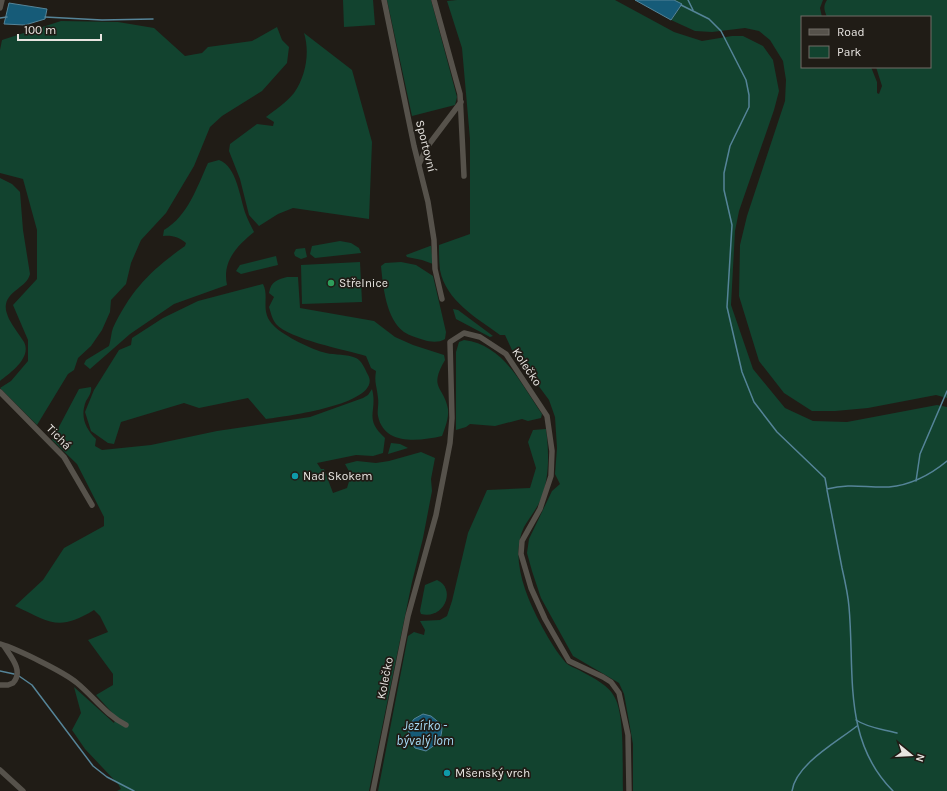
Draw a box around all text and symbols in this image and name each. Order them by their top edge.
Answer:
scale bar [18,16,101,42]
legend [801,16,931,68]
text: 100 m [24,23,56,37]
text: Road [837,25,865,39]
text: Park [837,45,862,59]
street label: Sportovní [413,119,439,174]
place label: Střelnice [339,276,388,290]
marker: Střelnice [326,278,336,288]
street label: Kolečko [509,345,545,389]
street label: Tichá [44,421,74,453]
place label: Nad Skokem [303,469,373,483]
marker: Nad Skokem [290,471,300,481]
street label: Kolečko [374,656,396,700]
water label: Jezírko - bývalý lom [396,718,454,748]
north arrow [891,735,931,775]
text: N [913,752,927,764]
place label: Mšenský vrch [455,766,530,780]
marker: Mšenský vrch [442,768,452,778]

